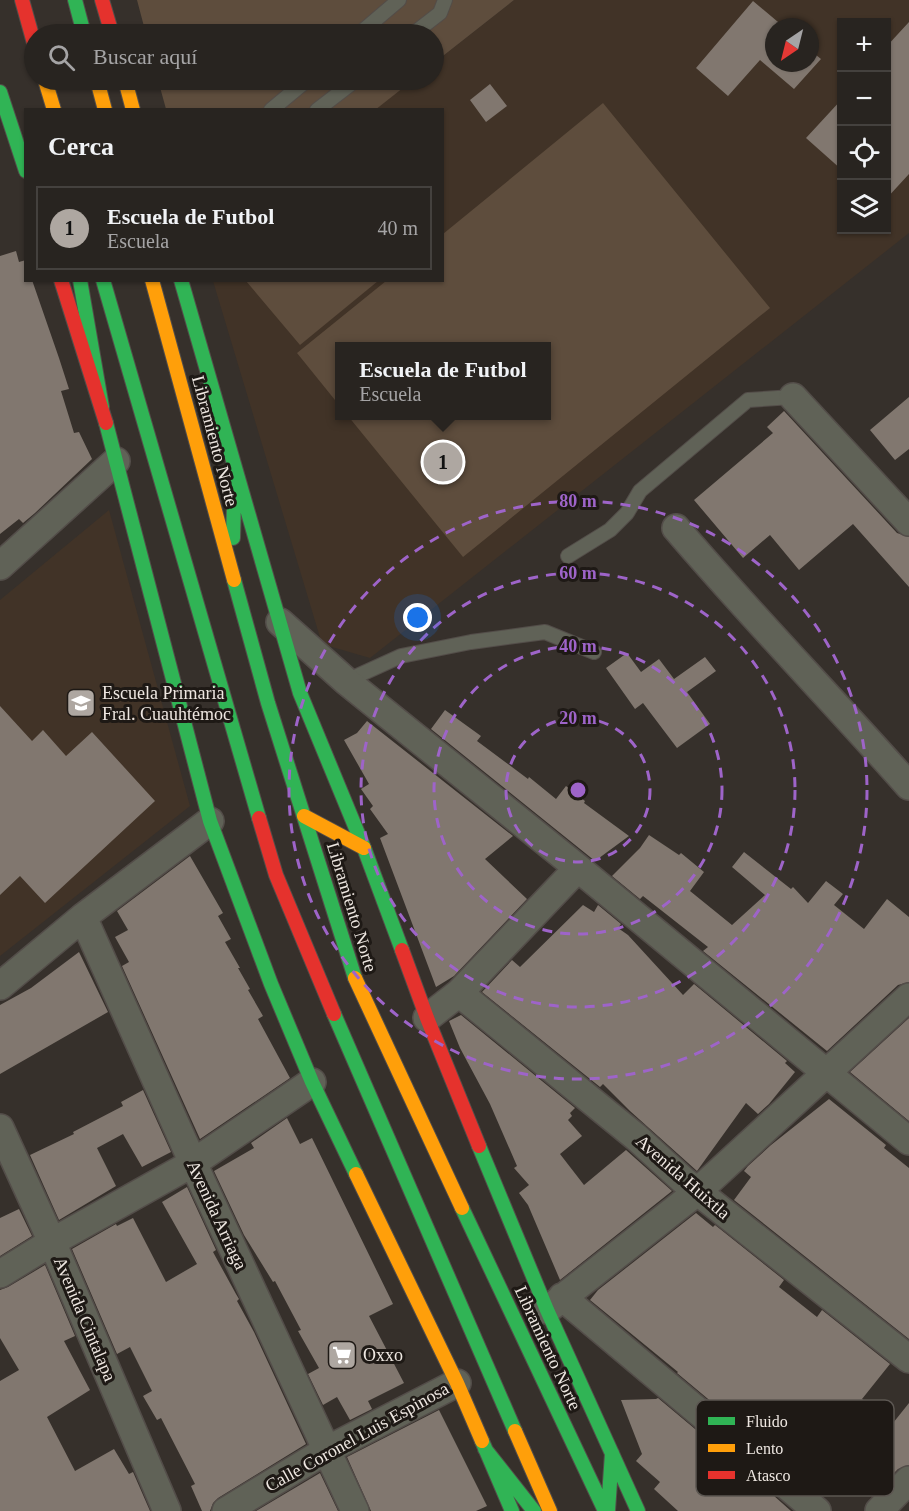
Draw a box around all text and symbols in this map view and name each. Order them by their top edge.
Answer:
north arrow [765,18,819,72]
map controls [837,18,891,234]
button: + [837,18,891,72]
search box [24,24,444,90]
icon: search [45,41,78,74]
text: Buscar aquí [93,44,197,69]
button: − [837,72,891,126]
button: locate [837,126,891,180]
text: Cerca [48,132,114,161]
button: layers [837,180,891,234]
text: Escuela de Futbol [107,204,274,229]
text: 1 [65,217,75,239]
text: 40 m [377,217,418,239]
text: Escuela [107,230,169,252]
popup [335,342,551,420]
text: Escuela de Futbol [359,357,527,382]
street label: Libramiento Norte [188,373,242,509]
text: Escuela [359,383,421,405]
pin: 1 [424,440,462,484]
text: 80 m [559,491,597,511]
text: 60 m [559,563,597,583]
your location [403,603,432,632]
text: 40 m [559,636,597,656]
place label: Escuela Primaria Fral. Cuauhtémoc [102,683,231,724]
school or university icon: Escuela Primaria Fral. Cuauhtémoc [65,687,97,719]
text: 20 m [559,708,597,728]
centre of rings [568,780,588,800]
street label: Libramiento Norte [323,840,381,974]
street label: Avenida Huixtla [632,1131,734,1223]
street label: Avenida Arriaga [183,1157,251,1273]
street label: Avenida Cintalapa [50,1254,120,1384]
street label: Libramiento Norte [511,1283,585,1413]
supermarket icon: Oxxo [326,1339,358,1371]
place label: Oxxo [363,1345,403,1365]
street label: Calle Coronel Luis Espinosa [262,1378,452,1496]
legend [696,1400,894,1496]
text: Fluido [746,1413,788,1430]
text: Lento [746,1440,783,1457]
text: Atasco [746,1467,790,1484]

